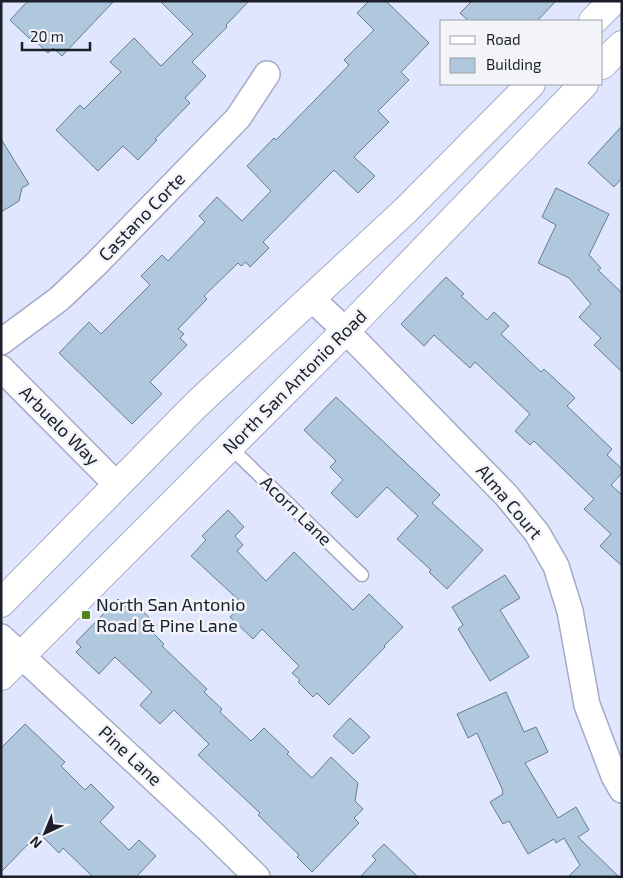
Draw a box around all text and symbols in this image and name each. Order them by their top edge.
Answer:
scale bar [22,20,90,52]
legend [440,20,603,85]
text: 20 m [30,27,64,45]
text: Road [486,30,521,48]
text: Building [486,55,542,73]
street label: Castano Corte [93,167,189,265]
street label: North San Antonio Road [218,305,371,458]
street label: Arbuelo Way [15,381,105,470]
street label: Alma Court [472,459,548,543]
street label: Acorn Lane [256,471,337,550]
place label: North San Antonio Road & Pine Lane [96,593,245,636]
marker: North San Antonio Road & Pine Lane [80,609,92,621]
street label: Pine Lane [94,720,167,790]
north arrow [20,808,70,858]
text: N [26,833,45,852]

